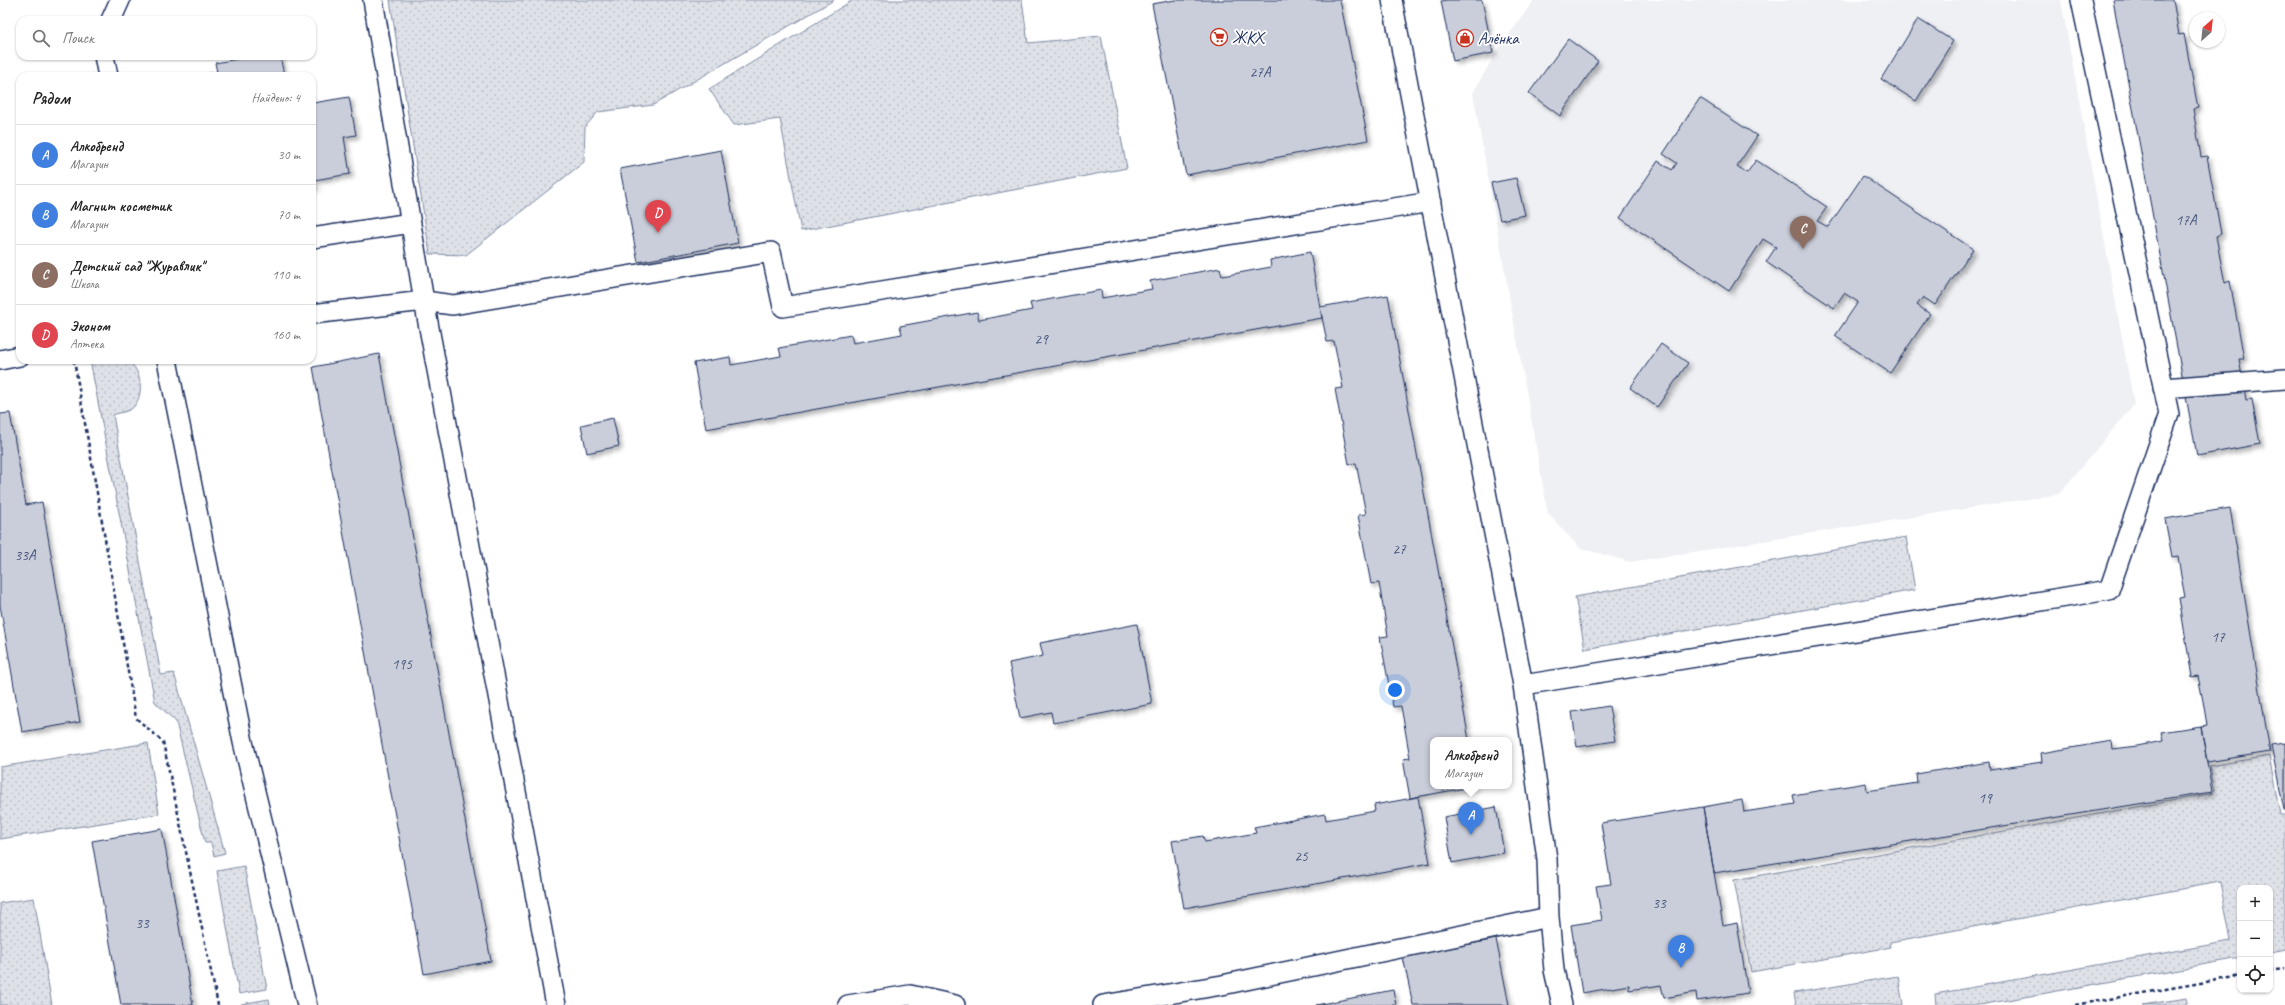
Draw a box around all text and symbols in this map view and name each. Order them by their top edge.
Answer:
north arrow [2189,12,2225,48]
search box [16,16,316,60]
icon: search [30,27,52,49]
supermarket icon: ЖКХ [1209,27,1229,47]
place label: ЖКХ [1232,27,1266,48]
shop icon: Алёнка [1455,28,1475,48]
place label: Алёнка [1478,28,1520,49]
text: Поиск [62,29,94,48]
house number: 27А [1249,63,1272,82]
text: Рядом [32,88,70,109]
text: Найдено: 4 [252,90,300,106]
text: Алкобренд [70,137,123,156]
text: A [42,147,48,163]
text: 30 m [278,147,300,163]
text: Магазин [70,156,108,172]
text: Магнит косметик [70,197,172,216]
pin: D [645,200,671,233]
text: B [42,207,48,223]
text: 70 m [278,207,300,223]
house number: 17А [2175,211,2198,230]
text: Магазин [70,216,108,232]
pin: C [1790,216,1816,249]
text: Детский сад "Журавлик" [70,257,204,276]
text: C [42,267,48,283]
text: 110 m [272,267,300,283]
text: Школа [70,276,99,292]
text: Эконом [70,317,110,336]
text: D [41,327,49,343]
text: 160 m [272,327,300,343]
house number: 29 [1034,330,1049,349]
text: Аптека [70,336,104,352]
house number: 27 [1392,540,1407,559]
house number: 33А [14,546,37,565]
house number: 17 [2211,628,2226,647]
house number: 195 [392,655,413,674]
your location [1385,680,1405,700]
popup [1430,737,1512,789]
text: Алкобренд [1445,746,1497,765]
text: Магазин [1445,765,1482,781]
house number: 19 [1978,789,1993,808]
pin: A [1458,802,1484,835]
house number: 25 [1294,847,1309,866]
map controls [2237,885,2273,993]
button: + [2237,885,2273,921]
house number: 33 [1652,894,1667,913]
house number: 33 [135,914,150,933]
button: − [2237,921,2273,957]
pin: B [1668,935,1694,968]
button: locate [2237,957,2273,993]

